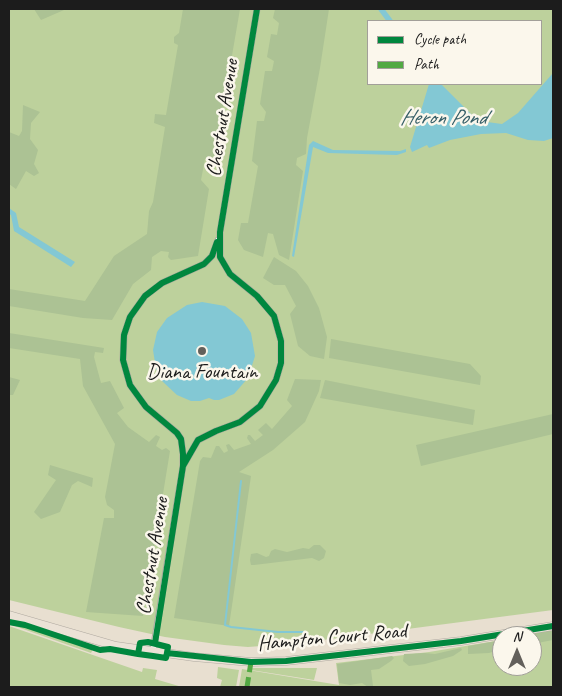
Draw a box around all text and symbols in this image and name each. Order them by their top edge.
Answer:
legend [367,20,542,85]
text: Cycle path [414,30,466,49]
text: Path [414,55,439,74]
street label: Chestnut Avenue [201,58,245,178]
water label: Heron Pond [400,105,486,131]
marker: Diana Fountain [196,345,208,357]
place label: Diana Fountain [147,359,257,385]
street label: Chestnut Avenue [131,496,175,616]
street label: Hampton Court Road [256,619,408,657]
north arrow [492,626,542,676]
text: N [513,628,521,645]

